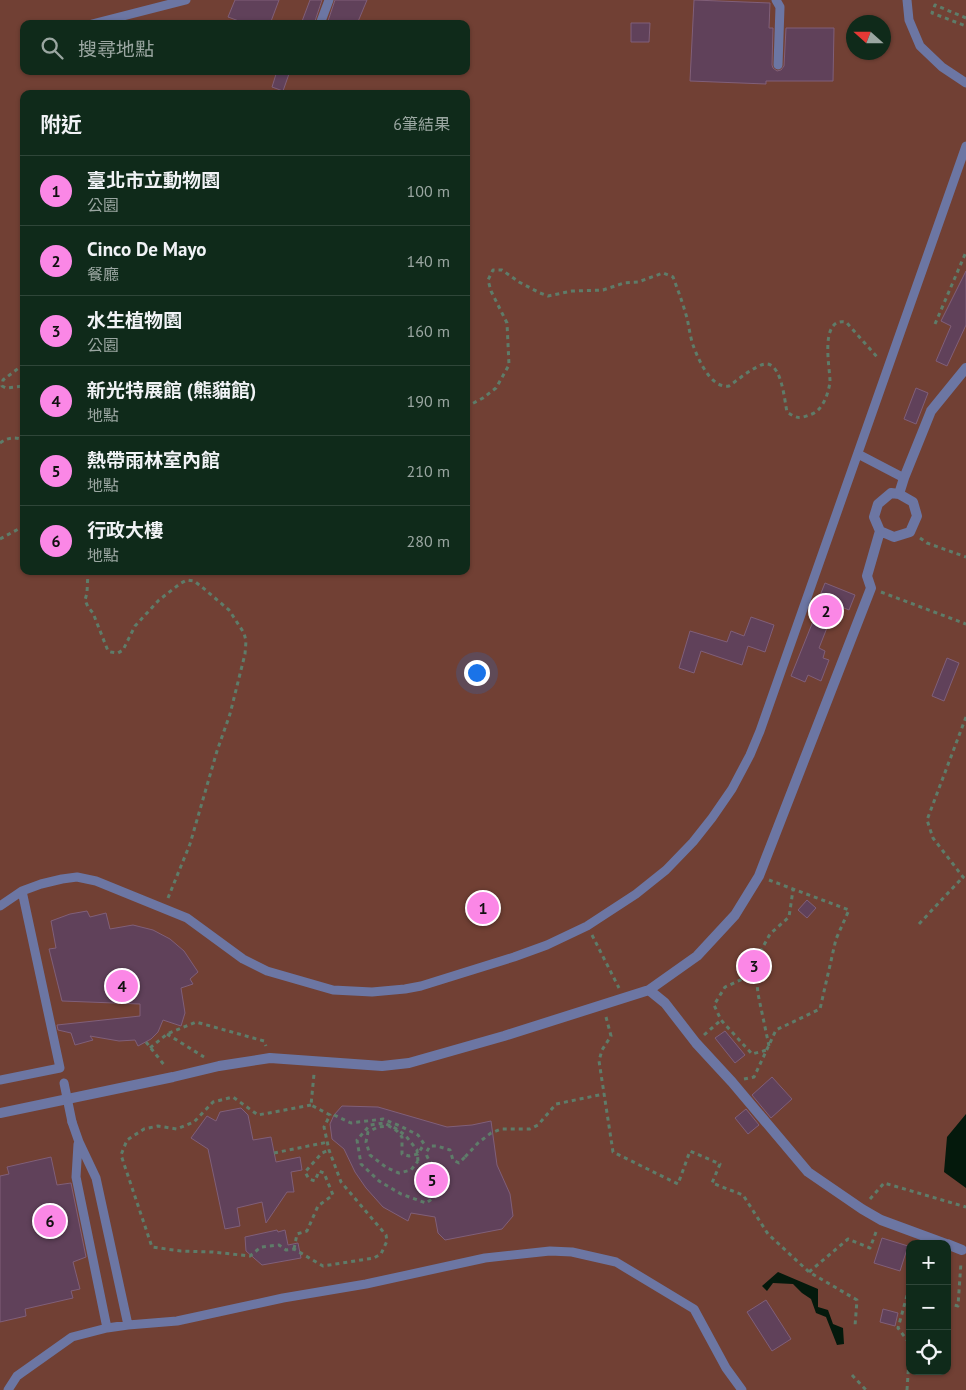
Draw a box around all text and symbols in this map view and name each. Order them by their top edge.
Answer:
north arrow [846,15,891,60]
search box [20,20,470,75]
icon: search [38,34,66,62]
text: 搜尋地點 [78,37,154,61]
text: 附近 [40,111,82,138]
text: 6筆結果 [393,114,450,134]
text: 臺北市立動物園 [87,168,220,192]
text: 1 [51,181,61,201]
text: 100 m [407,181,450,201]
text: 公園 [87,195,119,215]
text: Cinco De Mayo [87,237,207,261]
text: 2 [51,251,61,271]
text: 140 m [407,251,450,271]
text: 餐廳 [87,264,119,284]
text: 水生植物園 [87,308,182,332]
text: 3 [51,321,61,341]
text: 160 m [407,321,450,341]
text: 公園 [87,335,119,355]
text: 新光特展館 (熊貓館) [87,378,256,402]
text: 4 [51,391,61,411]
text: 190 m [407,391,450,411]
text: 地點 [87,405,119,425]
text: 熱帶雨林室內館 [87,448,220,472]
text: 5 [51,461,61,481]
text: 210 m [407,461,450,481]
text: 地點 [87,475,119,495]
text: 行政大樓 [87,518,163,542]
text: 6 [51,531,61,551]
text: 280 m [407,531,450,551]
text: 地點 [87,545,119,565]
pin: 2 [810,592,842,630]
your location [464,660,490,686]
pin: 1 [467,889,499,927]
pin: 3 [738,947,770,985]
pin: 4 [106,967,138,1005]
pin: 5 [416,1161,448,1199]
pin: 6 [34,1202,66,1240]
map controls [906,1240,951,1375]
button: + [906,1240,951,1285]
button: − [906,1285,951,1330]
button: locate [906,1330,951,1375]

